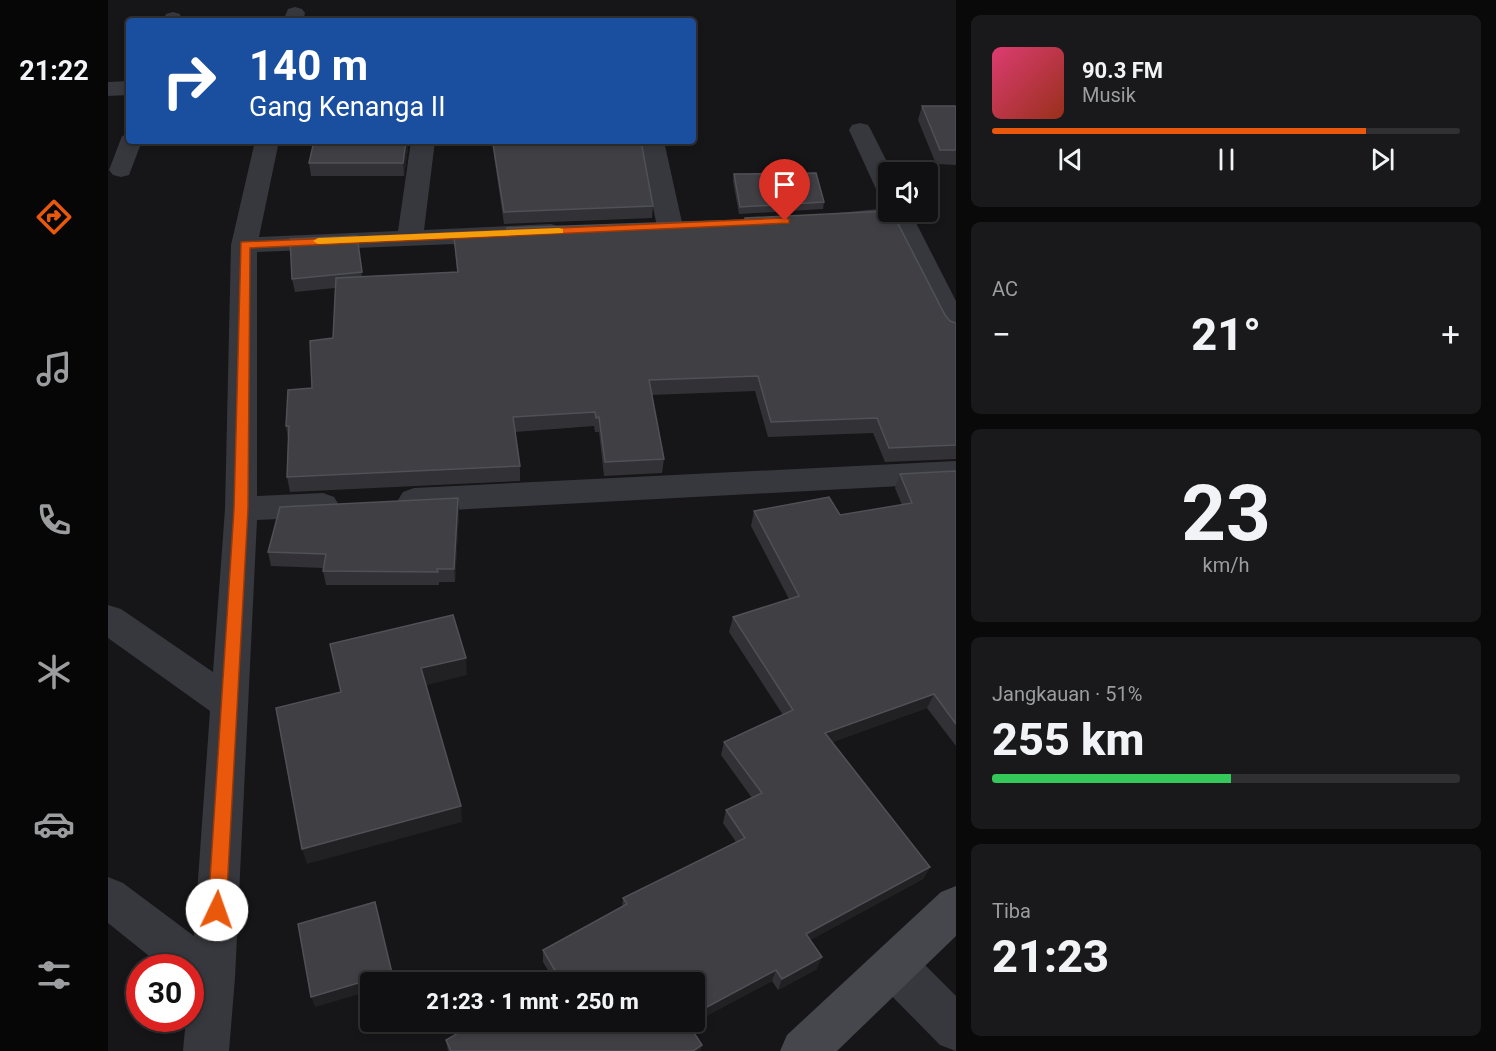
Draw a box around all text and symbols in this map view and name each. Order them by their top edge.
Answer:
text: 140 m [249,41,368,90]
icon: right [150,42,228,120]
text: 21:22 [19,55,89,87]
text: 90.3 FM [1082,58,1163,83]
text: Musik [1082,83,1136,107]
text: Gang Kenanga II [249,91,446,123]
icon: previous [1054,143,1087,176]
icon: pause [1210,143,1243,176]
icon: next [1366,143,1399,176]
pin [759,159,810,221]
map controls [878,162,938,222]
button: sound [878,162,938,222]
icon: arrive [768,168,801,201]
icon: directions [33,196,75,238]
text: AC [992,277,1018,301]
text: 21° [1191,308,1261,361]
text: − [992,315,1011,354]
text: + [1441,315,1460,354]
icon: music [33,348,75,390]
text: 23 [1181,468,1271,559]
icon: phone [33,499,75,541]
text: km/h [1203,553,1249,577]
icon: climate [33,651,75,693]
text: Jangkauan · 51% [992,682,1142,706]
text: 255 km [992,713,1144,766]
icon: car [33,803,75,845]
position arrow [185,878,249,942]
text: Tiba [992,899,1031,923]
text: 21:23 [992,930,1109,983]
icon: filters [33,954,75,996]
speed limit sign: 30 [126,954,204,1032]
text: 21:23 · 1 mnt · 250 m [426,989,639,1014]

